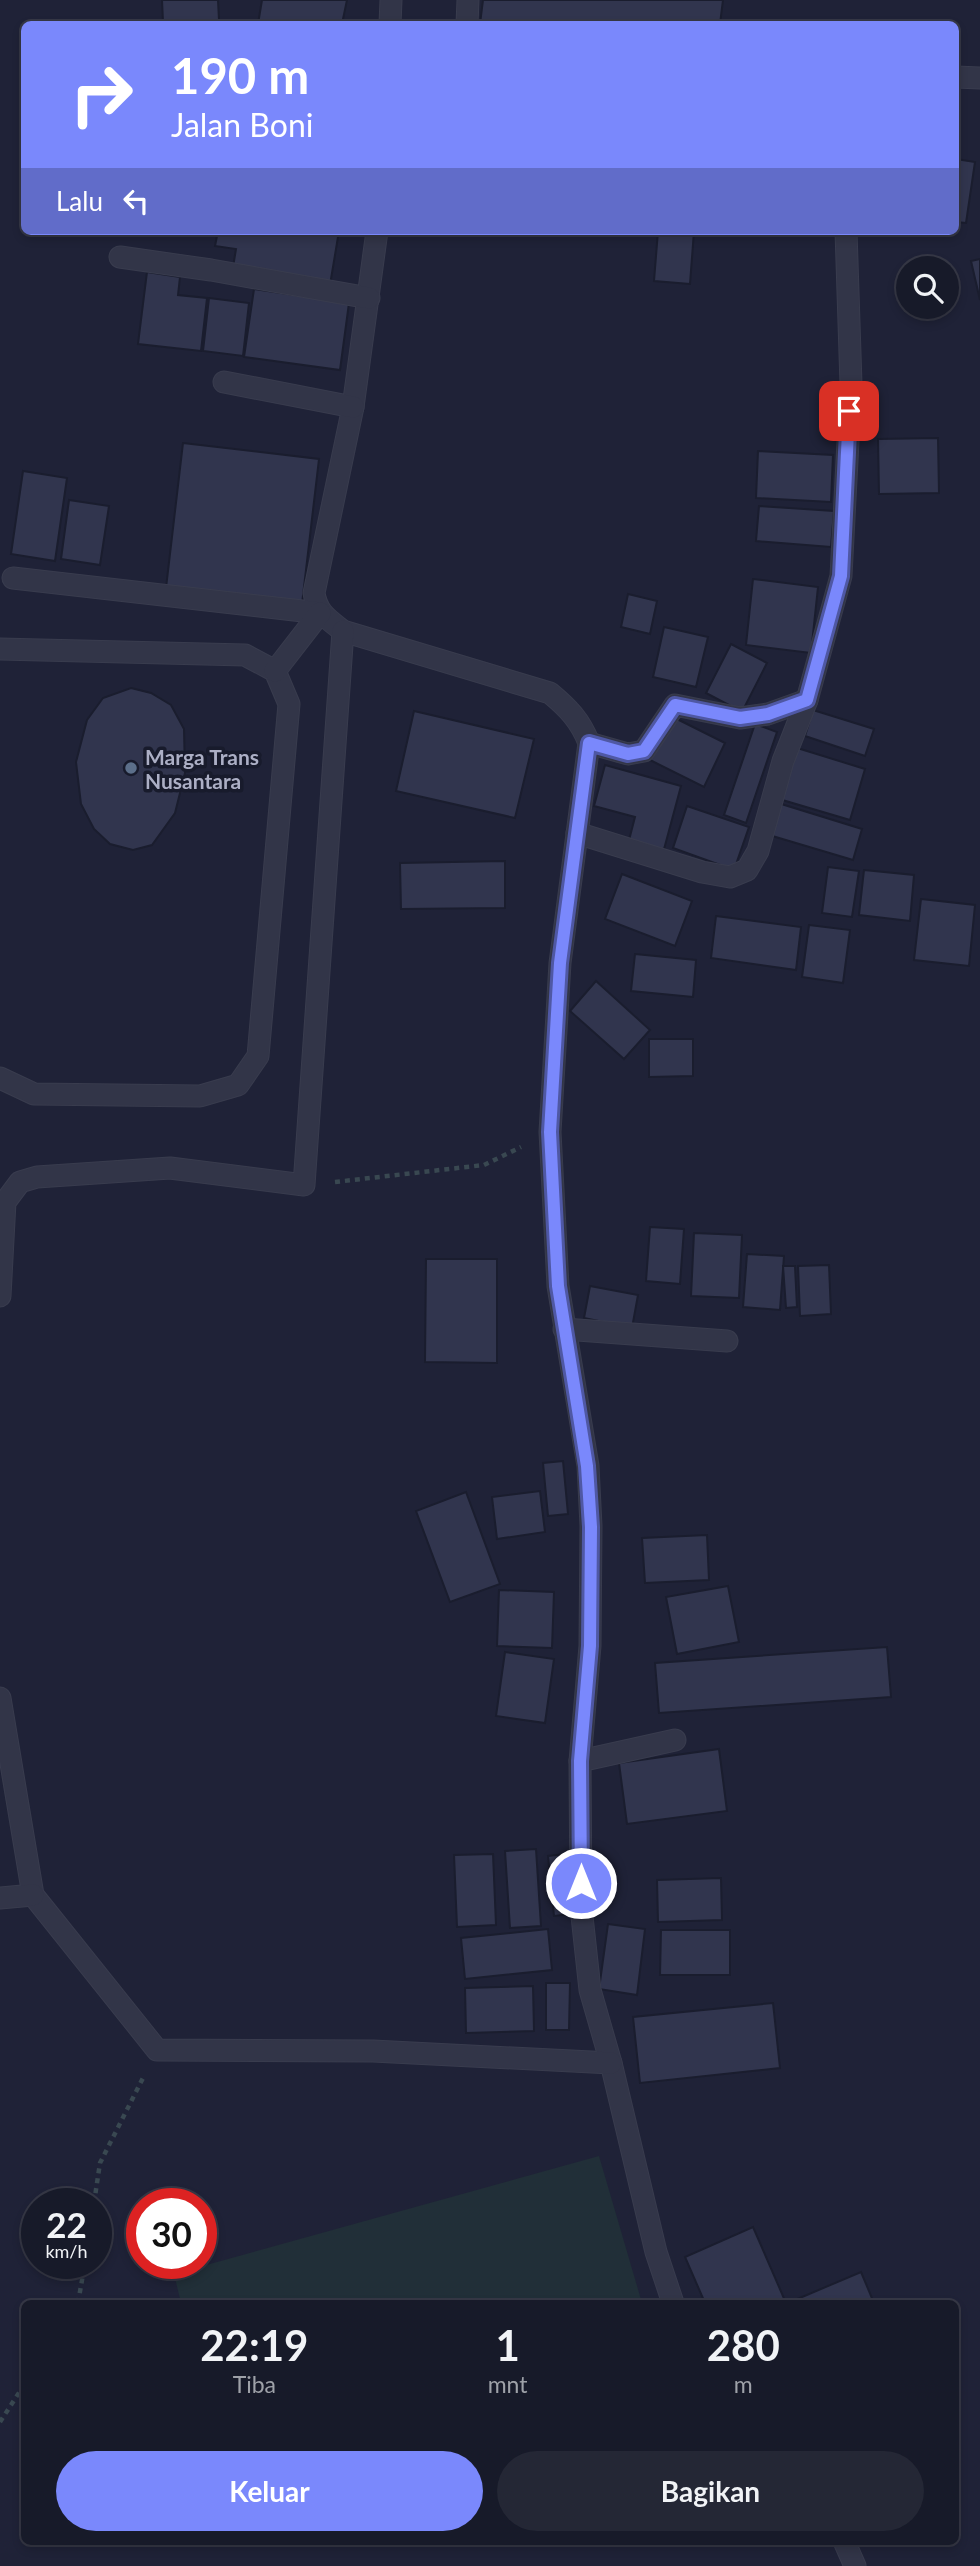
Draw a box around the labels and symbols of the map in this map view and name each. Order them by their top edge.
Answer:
pin [819,381,879,441]
place label: Marga Trans Nusantara [145,744,259,793]
marker: Marga Trans Nusantara [123,760,139,776]
position arrow [544,1846,618,1920]
speed limit sign: 30 [126,2188,217,2279]

